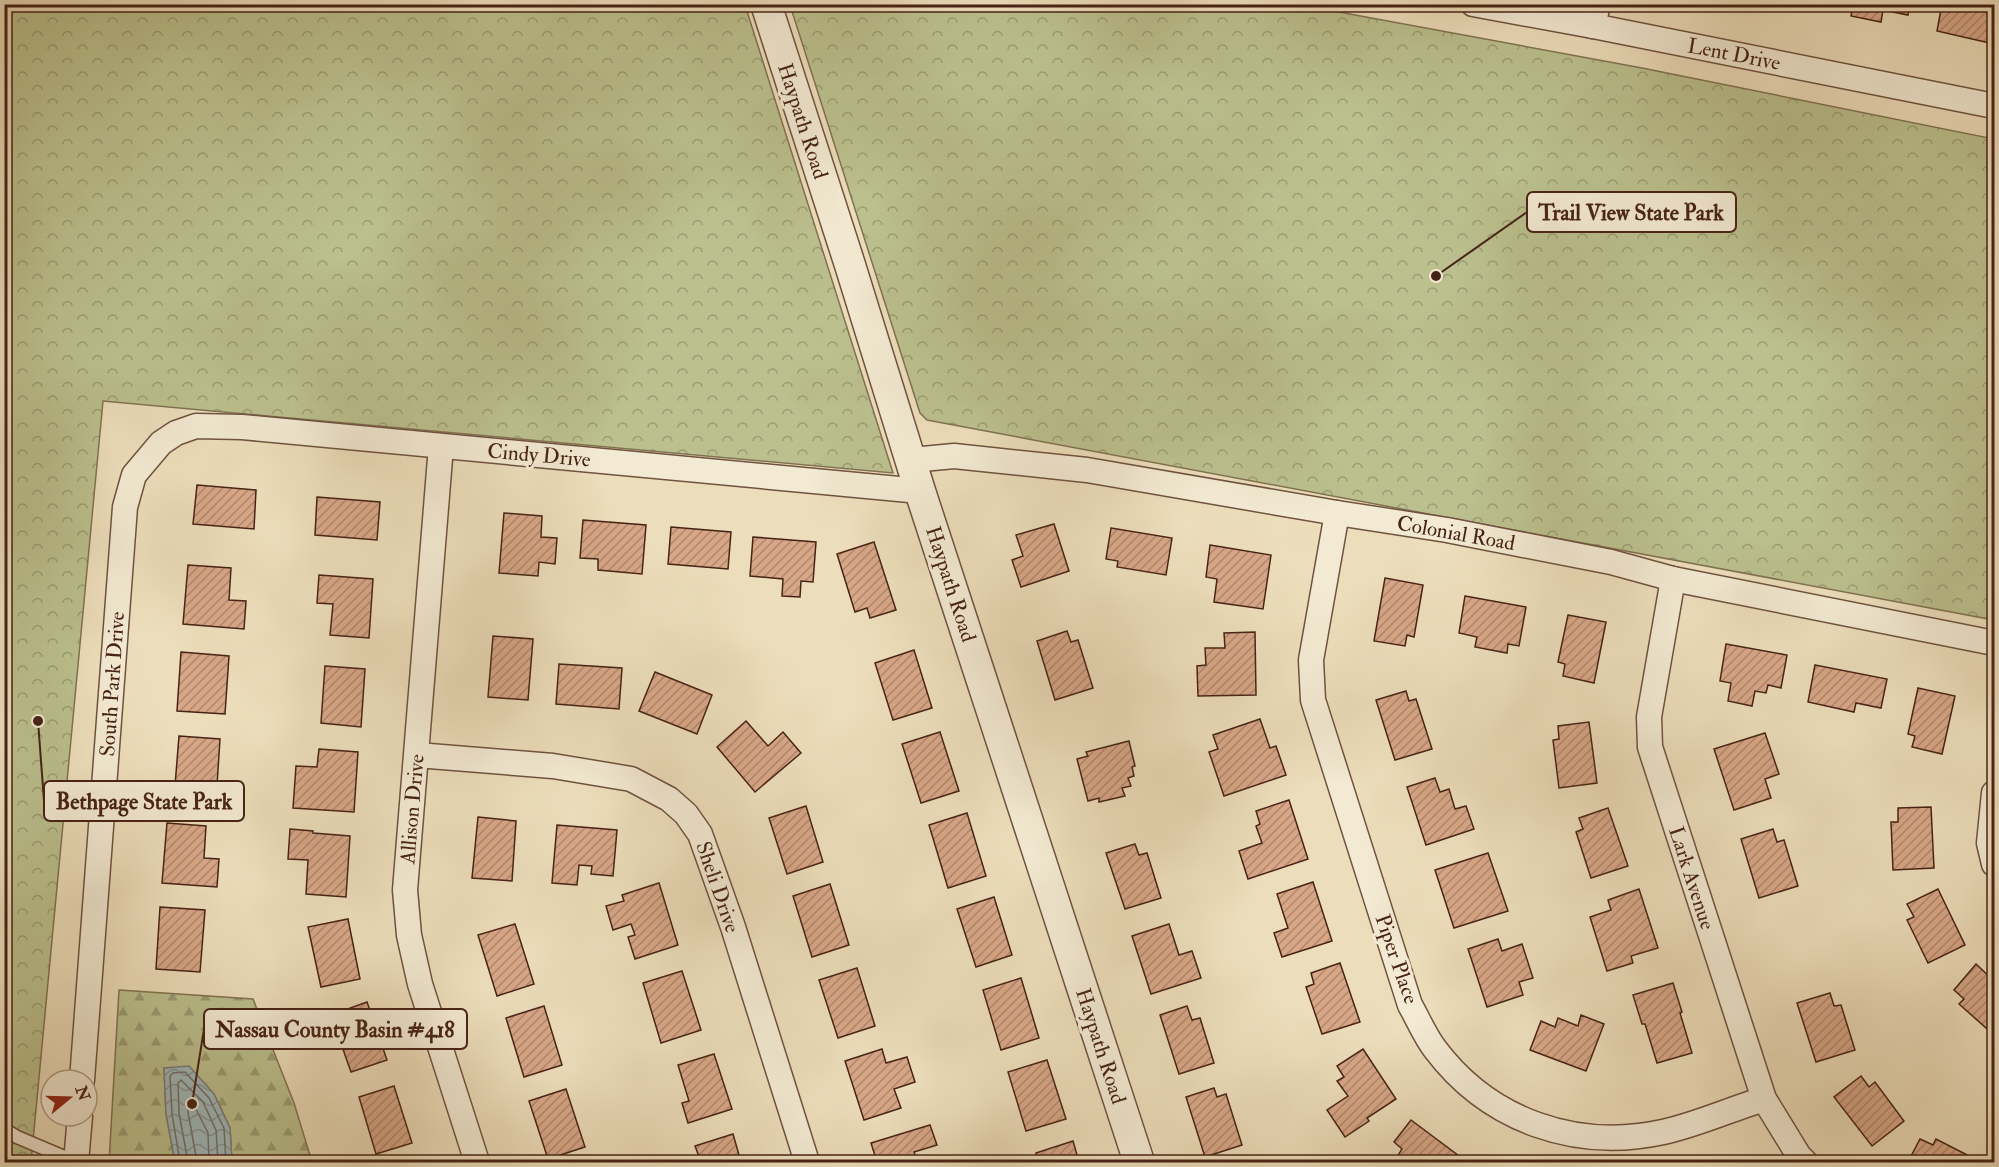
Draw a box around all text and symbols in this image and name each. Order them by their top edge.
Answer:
street label: Lent Drive [1685,32,1783,77]
street label: Haypath Road [771,60,834,183]
callout: Trail View State Park [1527,192,1736,232]
text: Trail View State Park [1537,199,1724,227]
street label: Cindy Drive [486,438,592,473]
street label: Colonial Road [1395,510,1518,557]
street label: Haypath Road [919,523,982,646]
street label: South Park Drive [94,610,131,758]
street label: Allison Drive [394,753,431,866]
callout: Bethpage State Park [44,781,244,821]
text: Bethpage State Park [56,788,233,817]
street label: Lark Avenue [1662,823,1721,933]
street label: Sheli Drive [689,838,746,937]
street label: Piper Place [1369,911,1424,1008]
street label: Haypath Road [1069,985,1132,1108]
callout: Nassau County Basin #418 [204,1009,467,1049]
text: Nassau County Basin #418 [214,1016,455,1045]
north arrow [39,1068,99,1128]
text: N [70,1082,94,1104]

